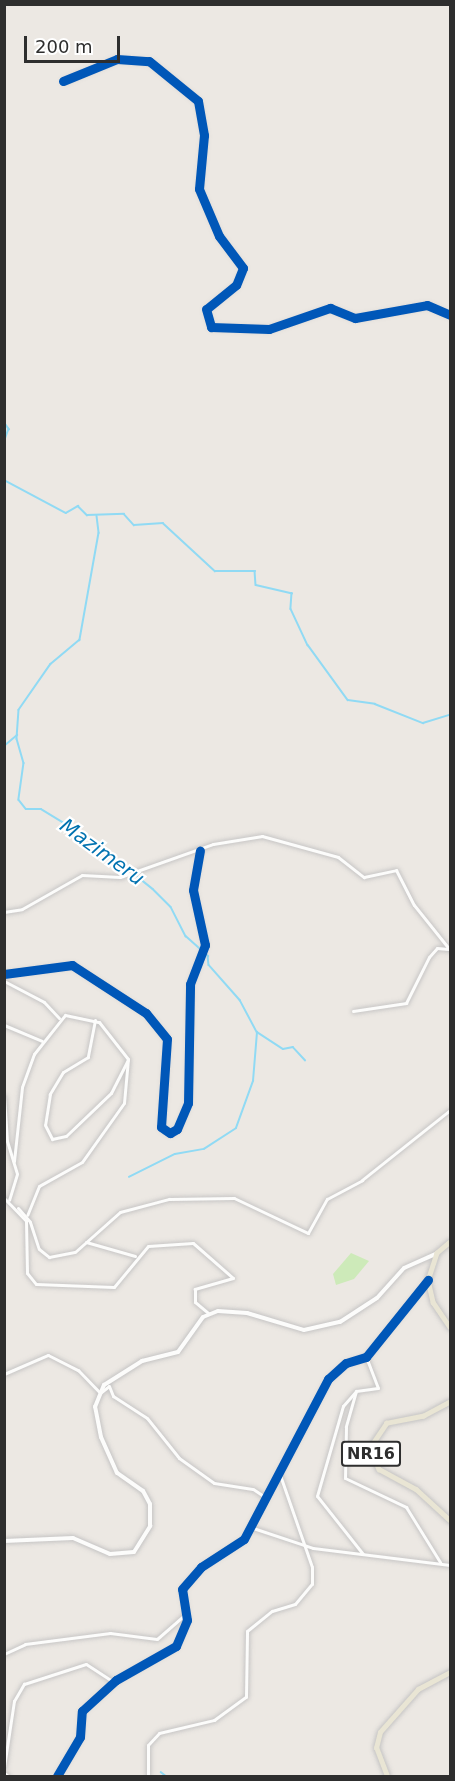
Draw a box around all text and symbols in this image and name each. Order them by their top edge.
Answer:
scale bar [27,24,123,62]
text: 200 m [35,36,93,57]
water label: Mazimeru [55,813,149,891]
road number: NR16 [341,1441,401,1467]

